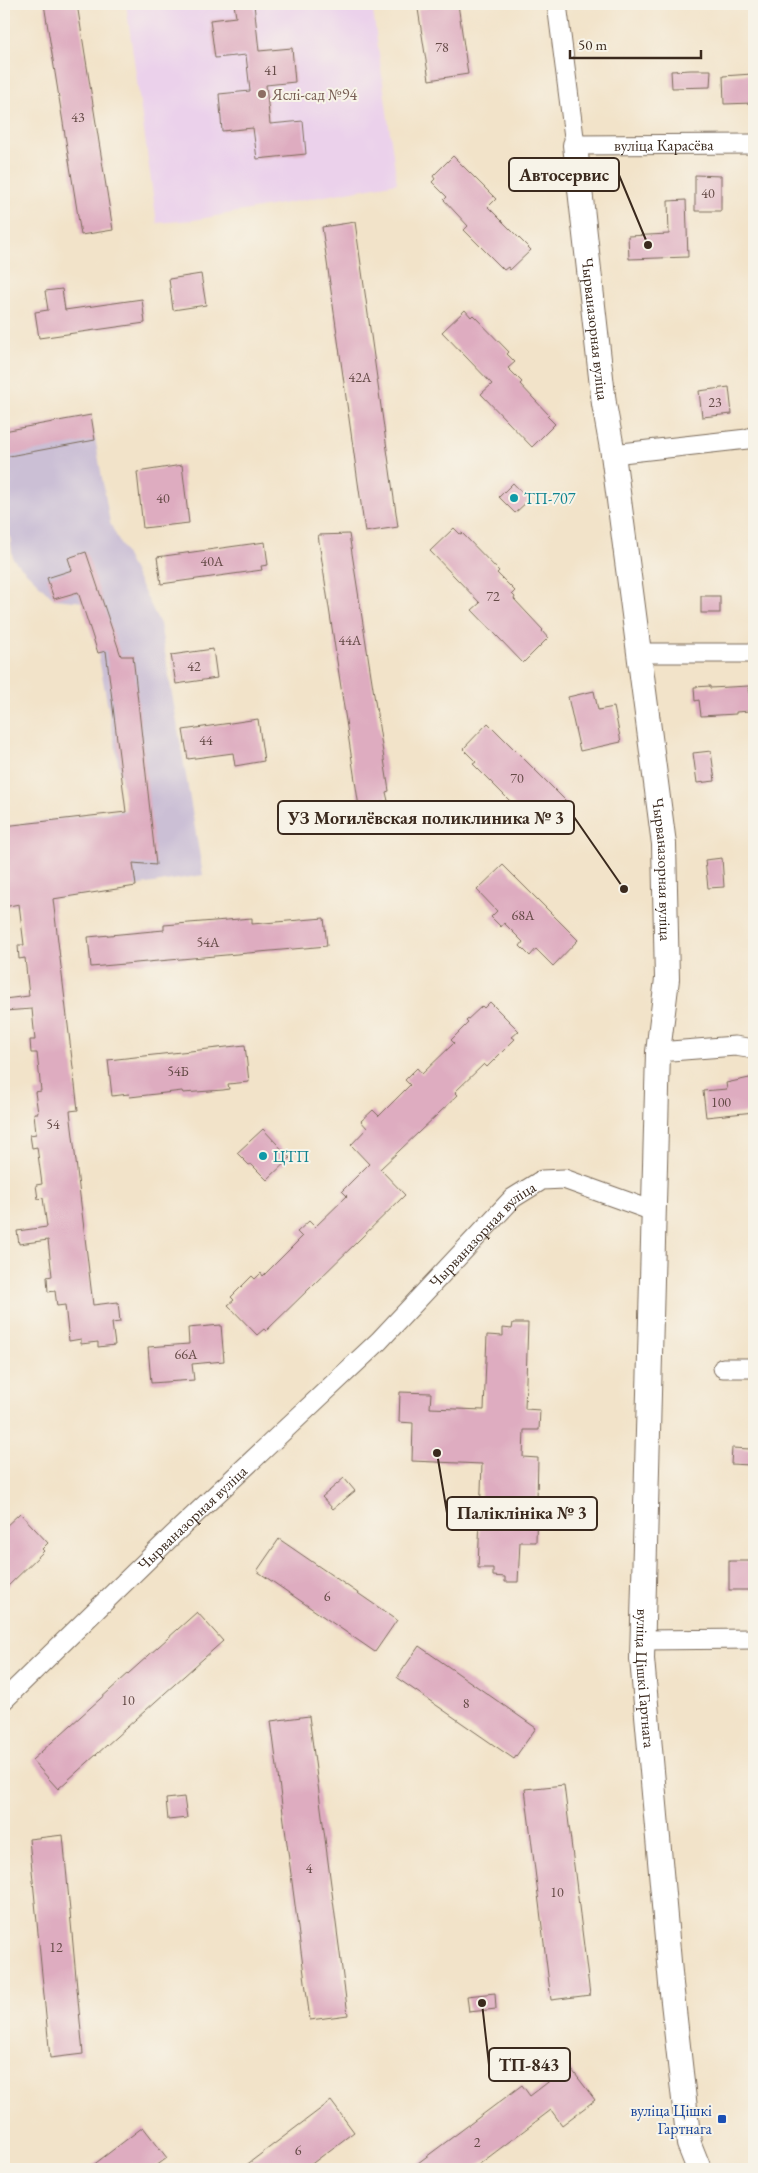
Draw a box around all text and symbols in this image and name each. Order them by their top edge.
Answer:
scale bar [570,28,702,60]
text: 50 m [578,35,607,54]
house number: 78 [435,38,449,56]
house number: 41 [264,61,278,79]
place label: Яслі-сад №94 [271,84,358,105]
marker: Яслі-сад №94 [256,88,268,100]
house number: 43 [71,108,85,126]
street label: вуліца Карасёва [614,134,714,155]
callout: Автосервис [509,158,619,191]
text: Автосервис [518,163,610,186]
house number: 40 [701,184,715,202]
street label: Чырваназорная вуліца [577,256,614,402]
house number: 42А [348,368,372,386]
house number: 23 [708,393,722,411]
place label: ТП-707 [524,488,576,509]
house number: 40 [156,489,170,507]
marker: ТП-707 [508,492,520,504]
house number: 40А [200,552,224,570]
house number: 72 [486,587,500,605]
house number: 44А [338,631,362,649]
house number: 42 [187,657,201,675]
house number: 44 [199,731,213,749]
house number: 70 [510,769,524,787]
street label: Чырваназорная вуліца [648,796,677,942]
callout: УЗ Могилёвская поликлиника № 3 [278,801,574,834]
text: УЗ Могилёвская поликлиника № 3 [287,806,564,829]
house number: 68А [511,906,535,924]
house number: 54А [196,933,220,951]
house number: 54Б [167,1062,189,1080]
house number: 100 [711,1093,731,1111]
house number: 54 [46,1115,60,1133]
place label: ЦТП [273,1146,309,1167]
marker: ЦТП [257,1150,269,1162]
street label: Чырваназорная вуліца [424,1176,540,1292]
house number: 66А [174,1345,198,1363]
street label: Чырваназорная вуліца [133,1460,252,1575]
callout: Паліклініка № 3 [447,1497,597,1530]
text: Паліклініка № 3 [457,1501,587,1524]
house number: 6 [324,1587,331,1605]
street label: вуліца Цішкі Гартнага [631,1608,660,1749]
house number: 10 [121,1691,135,1709]
house number: 8 [463,1694,470,1712]
house number: 4 [306,1859,313,1877]
house number: 10 [550,1883,564,1901]
house number: 12 [49,1938,63,1956]
callout: ТП-843 [489,2048,570,2081]
text: ТП-843 [499,2053,559,2076]
place label: вуліца Цішкі Гартнага [630,2100,713,2139]
marker: вуліца Цішкі Гартнага [716,2113,728,2125]
house number: 2 [474,2133,481,2151]
house number: 6 [295,2141,302,2159]

